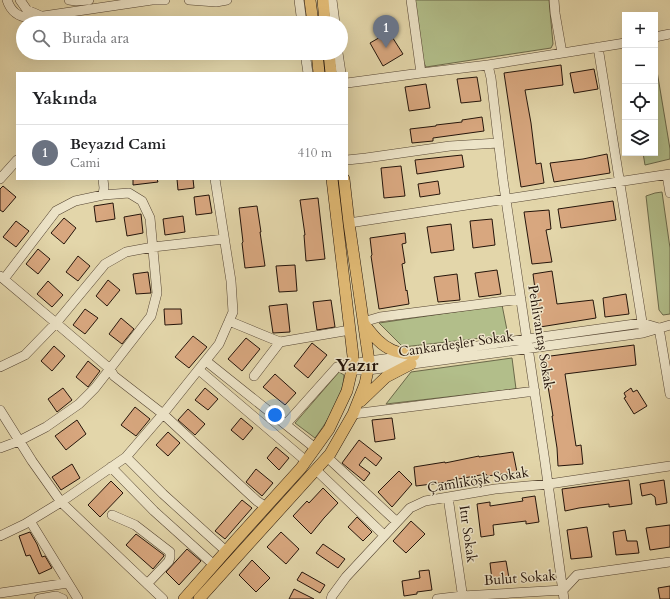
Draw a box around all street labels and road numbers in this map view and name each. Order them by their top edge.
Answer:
street label: Pehlivantaş Sokak [523,283,559,391]
street label: Cankardeşler Sokak [397,326,515,361]
street label: Çamlıköşk Sokak [426,463,531,497]
street label: Itır Sokak [455,504,481,564]
street label: Bulut Sokak [483,566,557,590]

